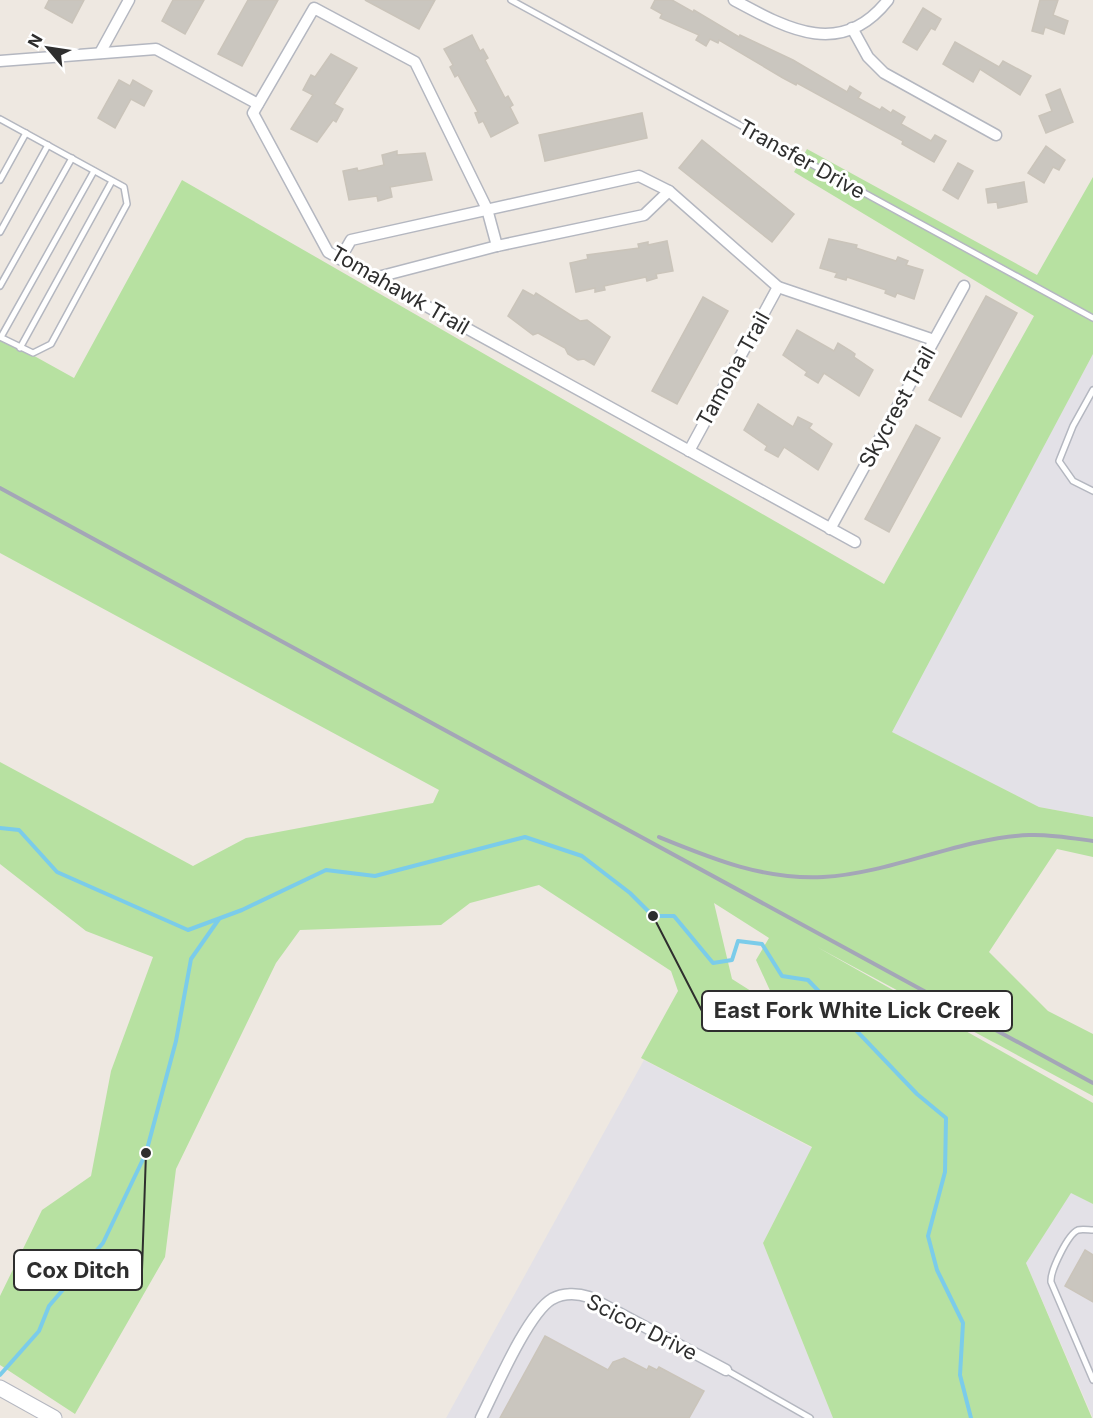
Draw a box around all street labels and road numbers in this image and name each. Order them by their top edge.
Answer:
street label: Transfer Drive [734,114,870,204]
street label: Tomahawk Trail [326,240,474,340]
street label: Tamoha Trail [691,307,775,431]
street label: Skycrest Trail [854,342,940,472]
street label: Scicor Drive [582,1288,702,1366]

